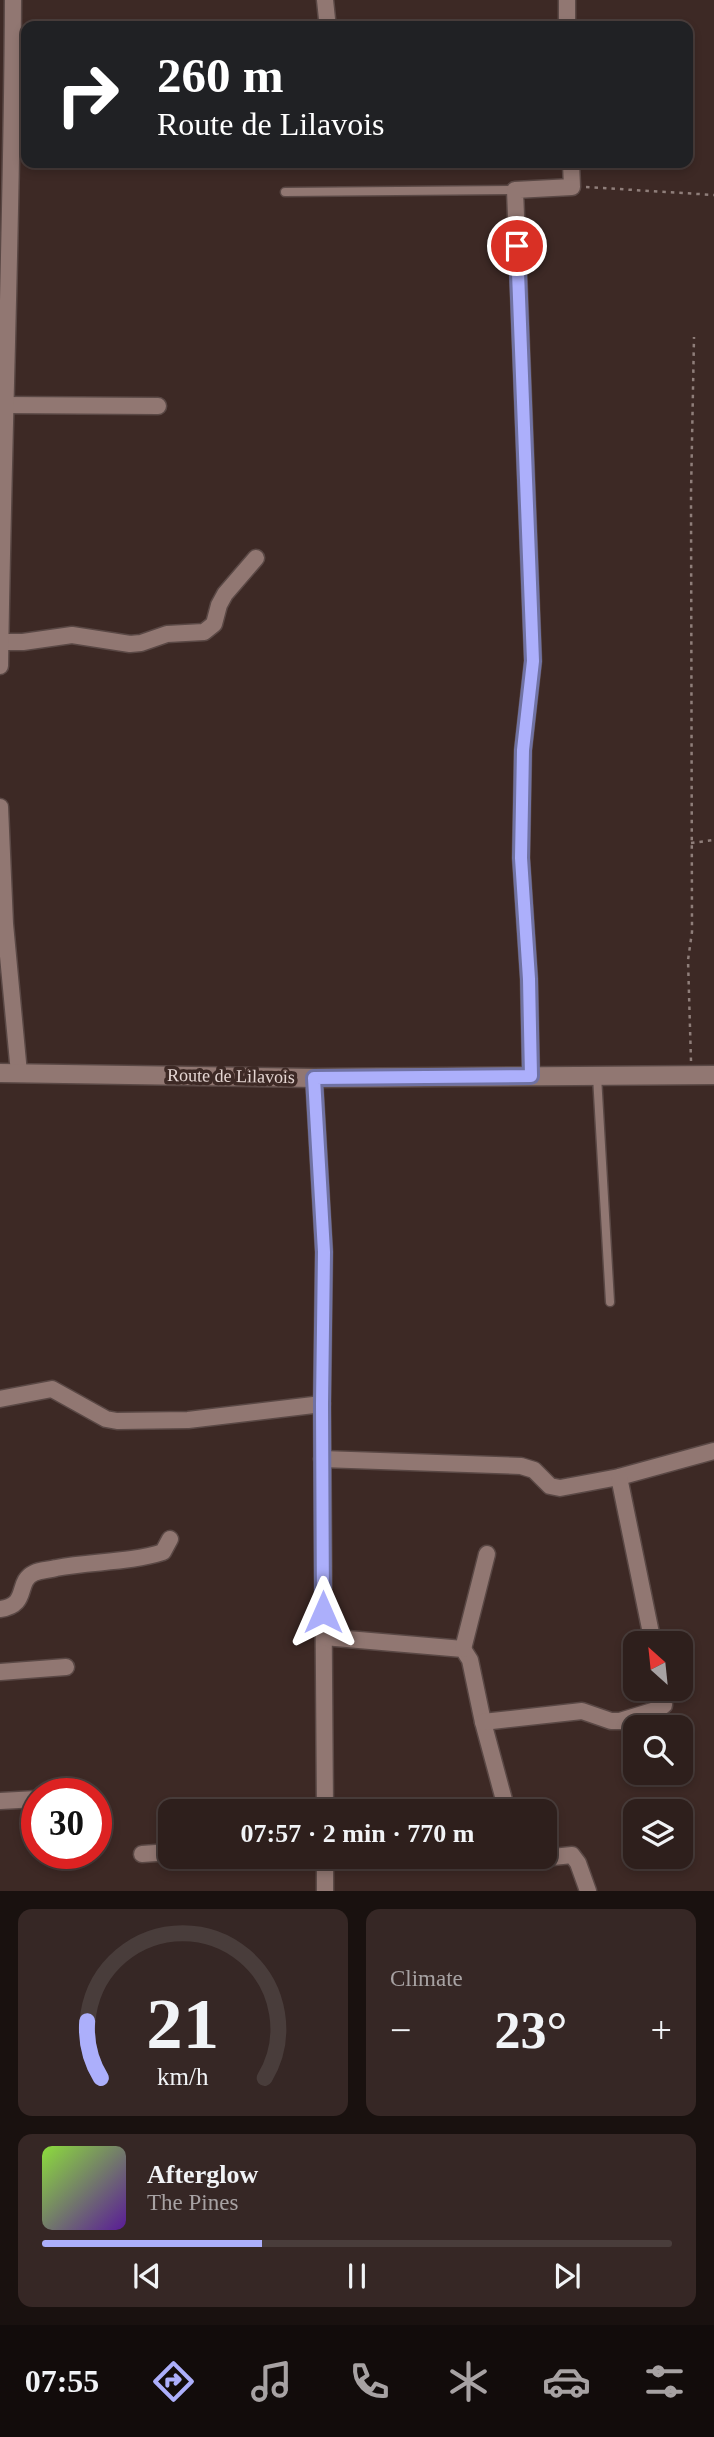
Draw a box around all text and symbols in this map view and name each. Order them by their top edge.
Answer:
text: 260 m [157,48,284,103]
icon: right [42,49,133,140]
text: Route de Lilavois [157,106,385,142]
pin [487,216,547,276]
icon: arrive [498,227,536,265]
street label: Route de Lilavois [167,1065,295,1087]
position arrow [286,1575,360,1649]
north arrow [623,1631,693,1701]
map controls [623,1631,693,1869]
button: search [623,1715,693,1785]
speed limit sign: 30 [21,1778,112,1869]
button: layers [623,1799,693,1869]
text: 07:57 · 2 min · 770 m [241,1819,475,1848]
text: Climate [390,1966,463,1991]
text: 21 [147,1984,219,2065]
text: 23° [495,2002,567,2059]
text: − [390,2009,411,2051]
text: + [651,2009,672,2051]
text: km/h [157,2063,209,2090]
text: Afterglow [147,2160,258,2189]
text: The Pines [147,2190,238,2215]
icon: previous [128,2257,166,2295]
icon: pause [338,2257,376,2295]
icon: next [548,2257,586,2295]
icon: directions [149,2357,198,2406]
icon: music [247,2357,296,2406]
icon: phone [345,2357,394,2406]
icon: climate [444,2357,493,2406]
icon: car [542,2357,591,2406]
icon: filters [640,2357,689,2406]
text: 07:55 [25,2363,99,2399]

